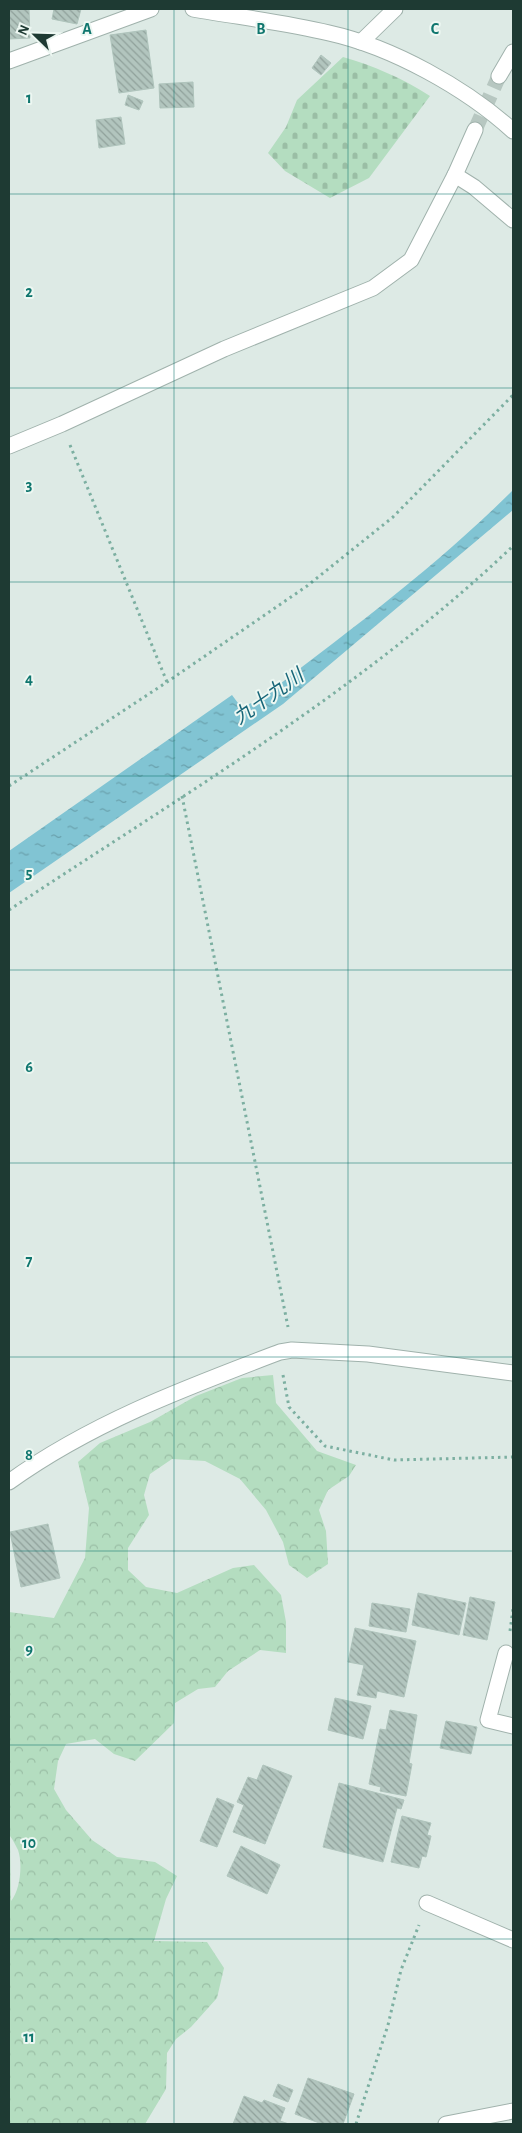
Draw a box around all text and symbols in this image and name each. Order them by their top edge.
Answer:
north arrow [10,10,60,60]
text: A [82,21,92,37]
text: B [256,21,266,37]
text: C [431,21,440,37]
text: N [16,23,32,38]
text: 1 [26,90,32,106]
text: 2 [25,284,33,300]
text: 3 [26,477,33,493]
water label: 九十九川 [229,664,309,728]
text: 4 [25,671,33,687]
text: 5 [26,865,33,881]
text: 6 [25,1059,33,1075]
text: 7 [26,1253,33,1269]
text: 8 [25,1447,33,1463]
text: 9 [25,1641,33,1657]
text: 10 [22,1835,36,1851]
text: 11 [23,2029,35,2045]

